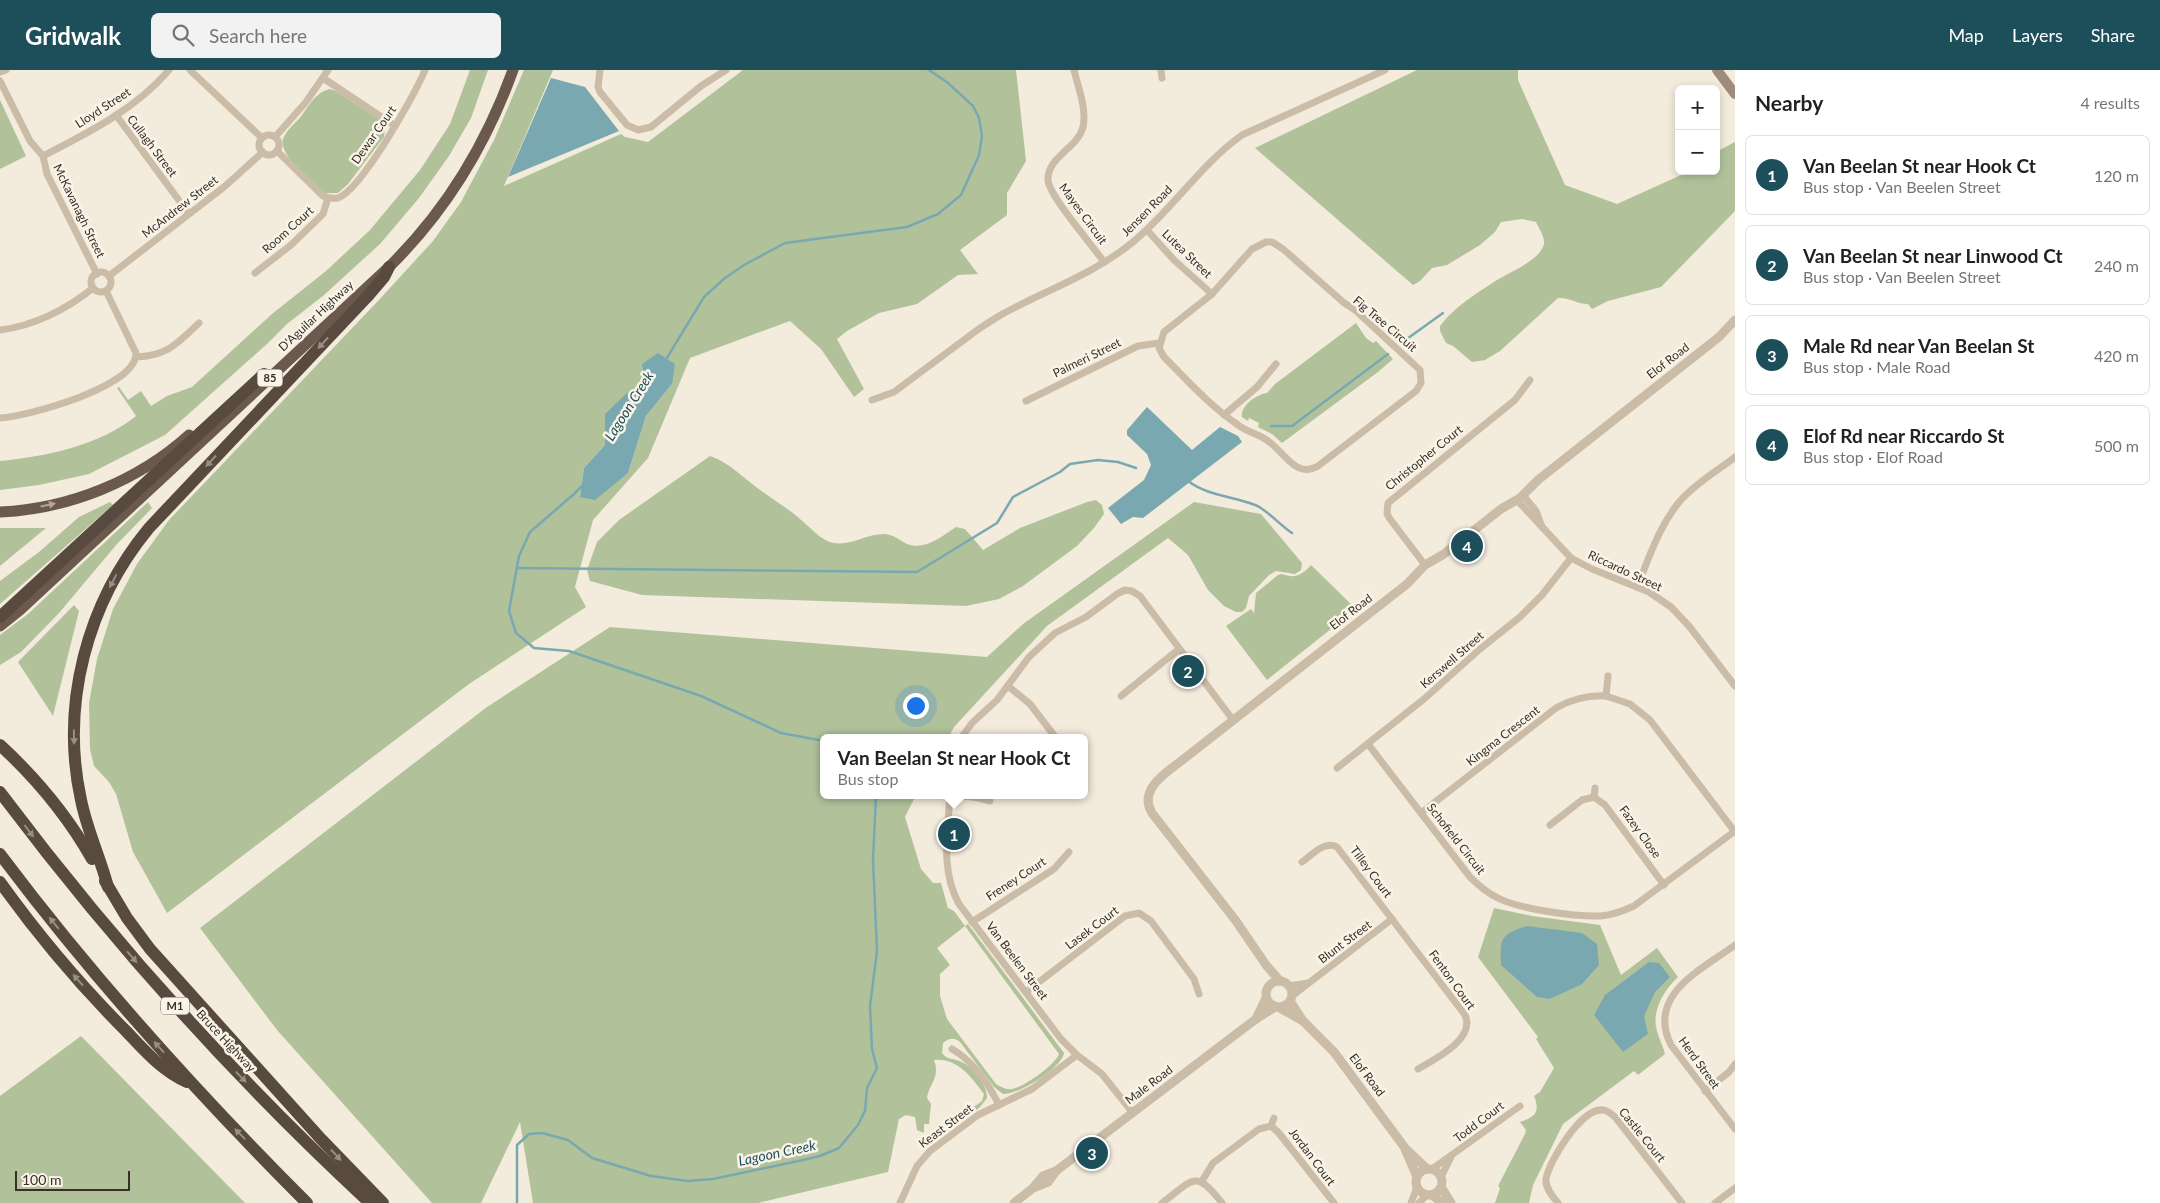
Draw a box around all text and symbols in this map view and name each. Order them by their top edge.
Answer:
search box [151,13,501,58]
text: Gridwalk [25,21,121,50]
icon: search [169,21,197,49]
text: Search here [209,24,307,47]
text: Map [1948,24,1984,46]
text: Layers [2012,24,2063,46]
text: Share [2091,24,2135,46]
street label: Lloyd Street [72,84,134,131]
map controls [1675,85,1720,175]
button: + [1675,85,1720,130]
text: Nearby [1755,90,1823,115]
text: 4 results [2080,93,2140,112]
street label: Dewar Court [348,102,400,167]
street label: Cullagh Street [124,112,181,180]
button: − [1675,130,1720,175]
text: Van Beelan St near Hook Ct [1803,154,2036,177]
street label: McKavanagh Street [50,161,109,261]
text: 1 [1767,166,1777,185]
text: 120 m [2094,166,2139,185]
street label: McAndrew Street [139,172,221,241]
text: Bus stop · Van Beelen Street [1803,177,2001,196]
street label: Mayes Circuit [1056,180,1111,248]
street label: Jensen Road [1118,182,1175,239]
street label: Room Court [259,202,317,257]
street label: Lutea Street [1159,226,1216,282]
text: Van Beelan St near Linwood Ct [1803,244,2063,267]
text: 2 [1767,256,1777,275]
text: 240 m [2094,256,2139,275]
text: Bus stop · Van Beelen Street [1803,267,2001,286]
street label: D'Aguilar Highway [275,277,357,354]
street label: Fig Tree Circuit [1350,293,1421,355]
street label: Palmeri Street [1050,334,1124,380]
text: Male Rd near Van Beelan St [1803,334,2034,357]
one-way arrow [317,336,329,348]
street label: Elof Road [1643,339,1692,382]
text: 3 [1767,346,1777,365]
text: 420 m [2094,346,2139,365]
text: Bus stop · Male Road [1803,357,1951,376]
water label: Lagoon Creek [601,368,657,444]
road number: 85 [258,370,282,386]
street label: Christopher Court [1382,421,1466,493]
text: Elof Rd near Riccardo St [1803,424,2004,447]
text: 4 [1767,436,1777,455]
text: 500 m [2094,436,2139,455]
text: Bus stop · Elof Road [1803,447,1943,466]
one-way arrow [205,455,217,467]
one-way arrow [41,501,57,509]
pin: 4 [1451,527,1483,565]
street label: Riccardo Street [1586,547,1665,595]
one-way arrow [109,574,117,588]
street label: Elof Road [1326,590,1375,633]
street label: Kerswell Street [1417,627,1487,691]
pin: 2 [1172,652,1204,690]
your location [903,693,929,719]
street label: Kingma Crescent [1463,702,1543,769]
one-way arrow [70,729,78,745]
popup [820,734,1088,799]
text: Van Beelan St near Hook Ct [838,746,1070,769]
text: Bus stop [838,769,898,788]
street label: Schofield Circuit [1424,800,1489,878]
street label: Fazey Close [1616,802,1665,861]
pin: 1 [938,815,970,853]
one-way arrow [24,824,35,837]
street label: Tilley Court [1347,843,1396,901]
street label: Freney Court [983,853,1049,904]
street label: Lasek Court [1062,902,1122,953]
street label: Blunt Street [1315,916,1375,966]
one-way arrow [48,917,59,930]
street label: Van Beelen Street [983,919,1052,1003]
street label: Fenton Court [1426,947,1479,1013]
one-way arrow [126,951,137,963]
one-way arrow [72,974,84,986]
road number: M1 [161,998,189,1014]
street label: Bruce Highway [194,1006,260,1076]
street label: Herd Street [1675,1034,1724,1092]
one-way arrow [153,1041,164,1054]
street label: Elof Road [1346,1050,1388,1099]
street label: Male Road [1122,1062,1175,1107]
one-way arrow [235,1071,247,1083]
street label: Todd Court [1451,1097,1507,1145]
street label: Keast Street [916,1100,976,1151]
street label: Castle Court [1616,1104,1669,1166]
street label: Jordan Court [1286,1125,1339,1189]
one-way arrow [234,1128,246,1140]
pin: 3 [1076,1134,1108,1172]
water label: Lagoon Creek [737,1136,817,1169]
one-way arrow [330,1149,342,1161]
scale bar [15,1168,130,1191]
text: 100 m [22,1171,61,1188]

